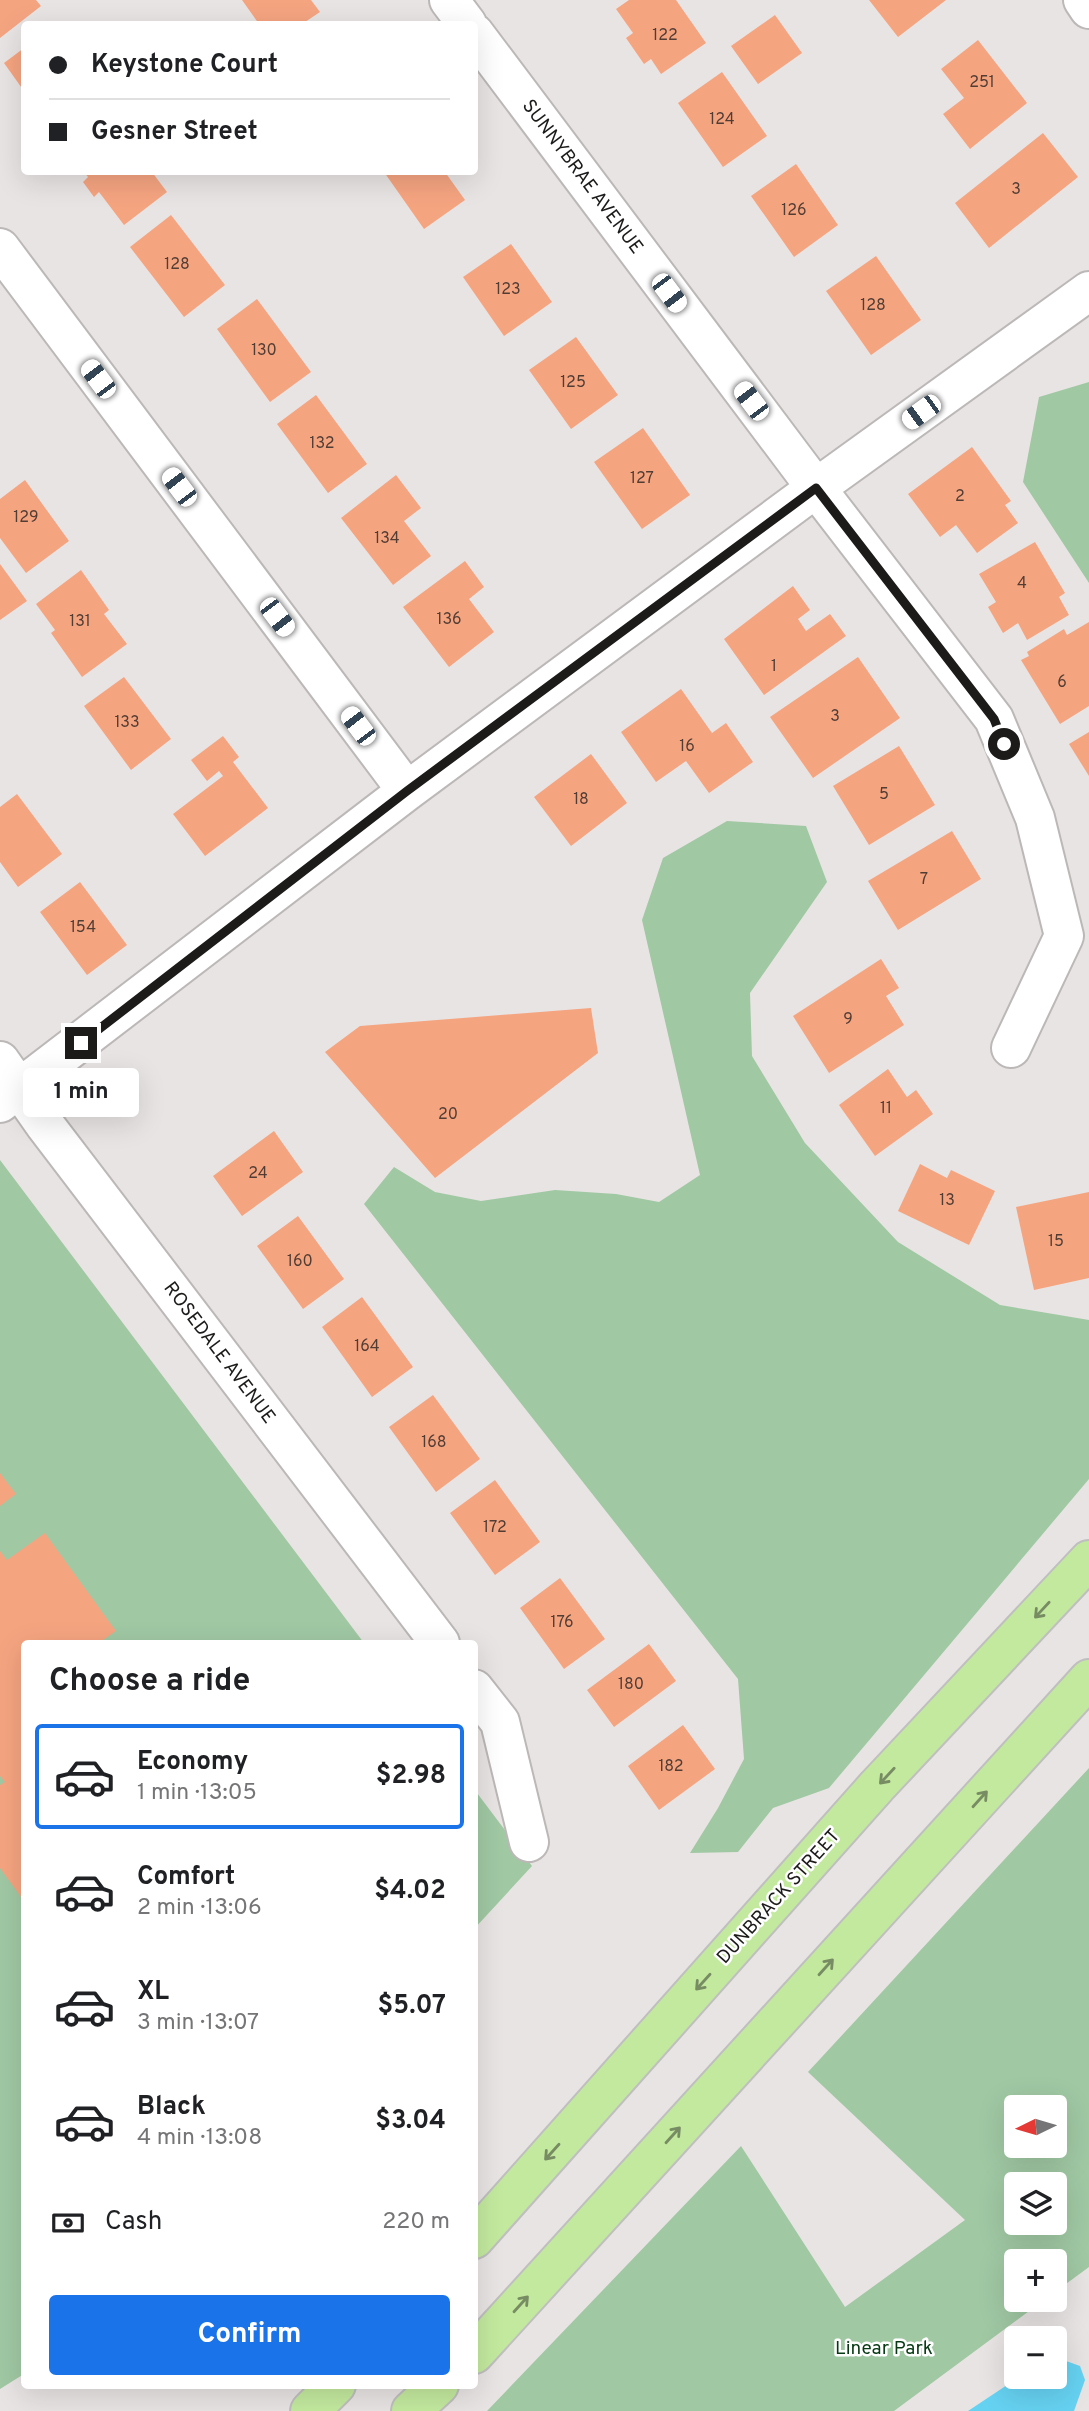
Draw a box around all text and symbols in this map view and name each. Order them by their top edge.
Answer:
house number: 122 [652,26,678,46]
text: Keystone Court [91,49,278,82]
house number: 251 [969,73,995,93]
street label: SUNNYBRAE AVENUE [516,95,648,259]
house number: 124 [709,110,735,130]
text: Gesner Street [91,116,258,149]
house number: 3 [1011,180,1021,200]
house number: 126 [781,201,807,221]
house number: 128 [164,255,190,275]
car [648,270,691,316]
house number: 123 [495,280,521,300]
house number: 128 [860,296,886,316]
house number: 130 [251,341,277,361]
car [77,356,120,402]
house number: 125 [560,373,586,393]
car [730,378,773,424]
car [898,391,945,433]
house number: 132 [309,434,335,454]
car [158,464,201,510]
house number: 127 [630,469,654,489]
house number: 2 [955,487,965,507]
house number: 129 [13,508,39,528]
house number: 134 [374,529,400,549]
house number: 4 [1017,574,1027,594]
car [256,594,299,640]
house number: 136 [436,610,462,630]
house number: 131 [69,612,91,632]
house number: 1 [771,657,777,677]
house number: 6 [1057,673,1067,693]
car [337,703,380,749]
house number: 3 [830,707,840,727]
house number: 133 [114,713,140,733]
route start [988,728,1020,760]
house number: 16 [679,737,695,757]
house number: 5 [879,785,889,805]
house number: 18 [573,790,589,810]
house number: 7 [920,870,928,890]
house number: 154 [70,918,96,938]
house number: 9 [843,1010,853,1030]
route end [65,1027,97,1059]
callout: 1 min [23,1068,139,1116]
text: 1 min [53,1078,109,1107]
house number: 11 [880,1099,892,1119]
house number: 20 [438,1105,458,1125]
house number: 24 [248,1164,268,1184]
house number: 13 [939,1191,955,1211]
house number: 15 [1048,1232,1064,1252]
house number: 160 [287,1252,313,1272]
street label: ROSEDALE AVENUE [158,1277,280,1429]
house number: 164 [354,1337,380,1357]
house number: 168 [421,1433,447,1453]
house number: 172 [483,1518,507,1538]
one-way arrow [1034,1601,1051,1618]
house number: 176 [550,1613,574,1633]
text: Choose a ride [49,1662,250,1702]
house number: 180 [618,1675,644,1695]
icon: car [53,1745,116,1808]
text: Economy [137,1746,248,1779]
house number: 182 [658,1757,684,1777]
text: $2.98 [376,1760,446,1793]
one-way arrow [879,1767,895,1785]
text: 1 min · 13:05 [137,1779,257,1808]
one-way arrow [972,1790,988,1808]
street label: DUNBRACK STREET [712,1825,846,1969]
icon: car [53,1860,116,1923]
text: Comfort [137,1861,235,1894]
text: $4.02 [374,1875,446,1908]
text: 2 min · 13:06 [137,1894,262,1923]
one-way arrow [818,1958,834,1976]
one-way arrow [695,1973,711,1991]
icon: car [53,1975,116,2038]
text: XL [137,1976,169,2009]
text: $5.07 [378,1990,446,2023]
text: 3 min · 13:07 [137,2009,259,2038]
icon: car [53,2090,116,2153]
text: Black [137,2091,206,2124]
north arrow [1004,2095,1068,2158]
map controls [1004,2095,1067,2389]
text: $3.04 [375,2105,446,2138]
text: 4 min · 13:08 [137,2124,262,2153]
one-way arrow [665,2127,682,2144]
one-way arrow [544,2143,560,2161]
button: layers [1004,2172,1067,2235]
icon: cash [49,2204,87,2242]
text: Cash [105,2206,162,2239]
text: 220 m [382,2208,450,2237]
button: + [1004,2249,1067,2312]
button: Confirm [49,2295,450,2375]
one-way arrow [513,2295,529,2313]
button: − [1004,2326,1067,2389]
park label: Linear Park [835,2337,933,2361]

